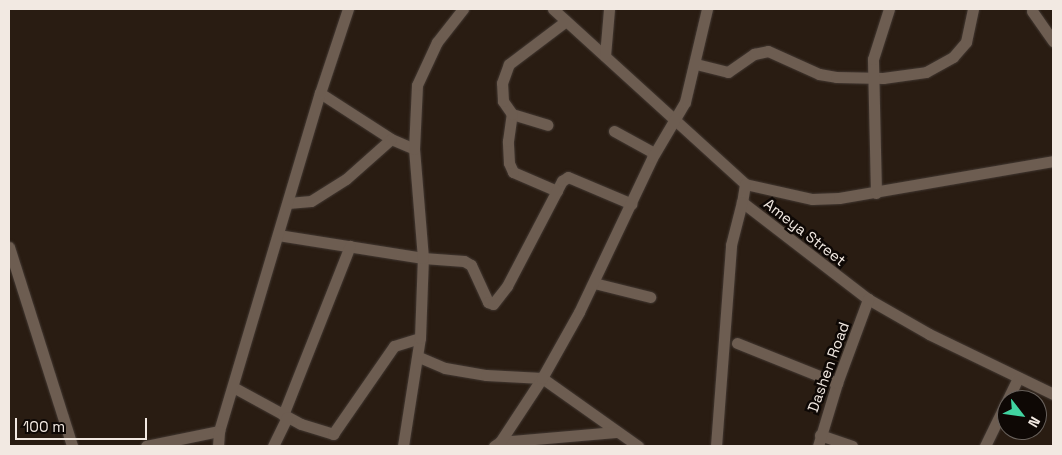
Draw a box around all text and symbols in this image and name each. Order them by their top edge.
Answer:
street label: Ameya Street [761,195,849,269]
street label: Dashen Road [803,320,853,414]
north arrow [997,390,1047,440]
scale bar [18,408,150,440]
text: N [1024,413,1044,431]
text: 100 m [23,417,65,436]

